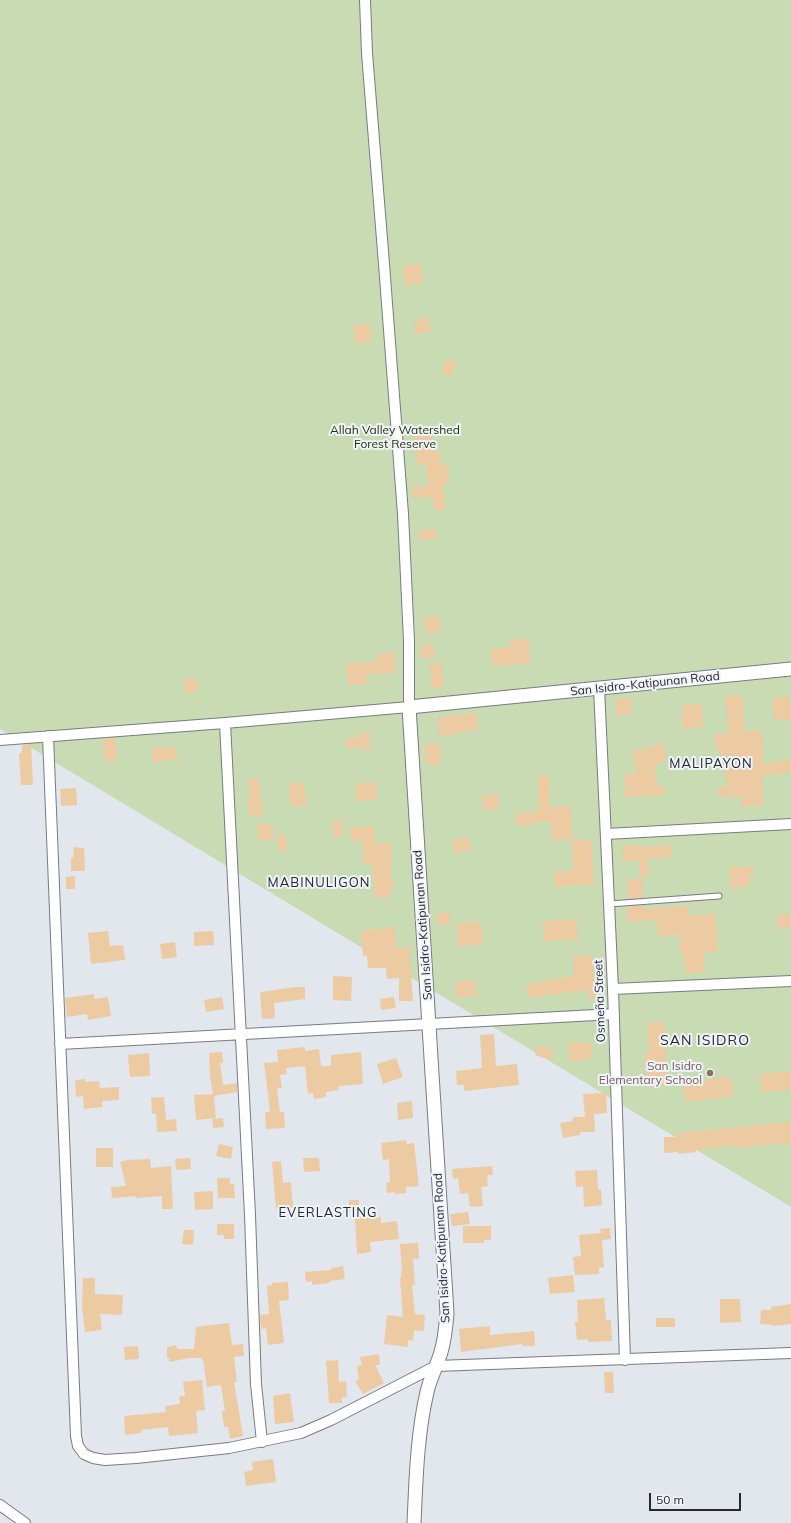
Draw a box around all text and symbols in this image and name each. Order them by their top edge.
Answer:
park label: Allah Valley Watershed Forest Reserve [330,423,460,451]
street label: San Isidro-Katipunan Road [570,669,720,699]
district label: MALIPAYON [669,756,753,772]
street label: San Isidro-Katipunan Road [411,850,435,1000]
district label: MABINULIGON [268,875,370,891]
street label: Osmeña Street [591,959,609,1043]
district label: SAN ISIDRO [660,1033,750,1049]
place label: San Isidro Elementary School [599,1059,702,1087]
marker: San Isidro Elementary School [705,1068,715,1078]
street label: San Isidro-Katipunan Road [431,1173,453,1323]
district label: EVERLASTING [279,1205,377,1221]
scale bar [651,1485,743,1511]
text: 50 m [656,1492,684,1507]

